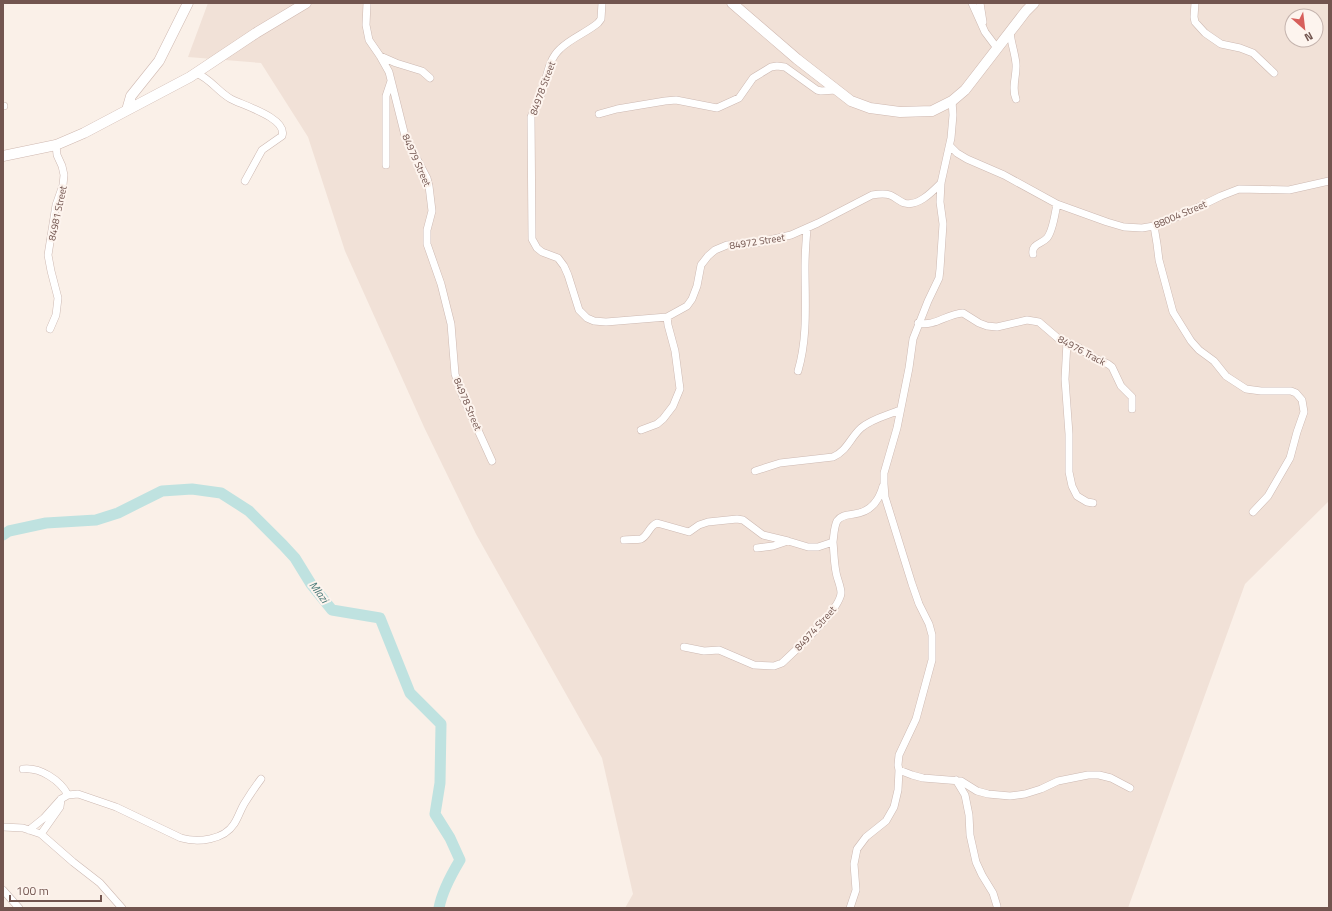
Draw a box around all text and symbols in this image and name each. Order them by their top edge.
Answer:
north arrow [1284,8,1324,48]
text: N [1302,28,1316,46]
street label: 84978 Street [526,59,559,117]
street label: 84979 Street [398,132,435,189]
street label: 84981 Street [44,184,71,242]
street label: 88004 Street [1151,196,1209,232]
street label: 84972 Street [728,230,786,253]
street label: 84976 Track [1055,332,1109,369]
street label: 84978 Street [450,375,486,433]
water label: Mlazi [306,578,333,608]
street label: 84974 Street [791,602,840,654]
scale bar [10,877,101,903]
text: 100 m [16,881,49,900]

